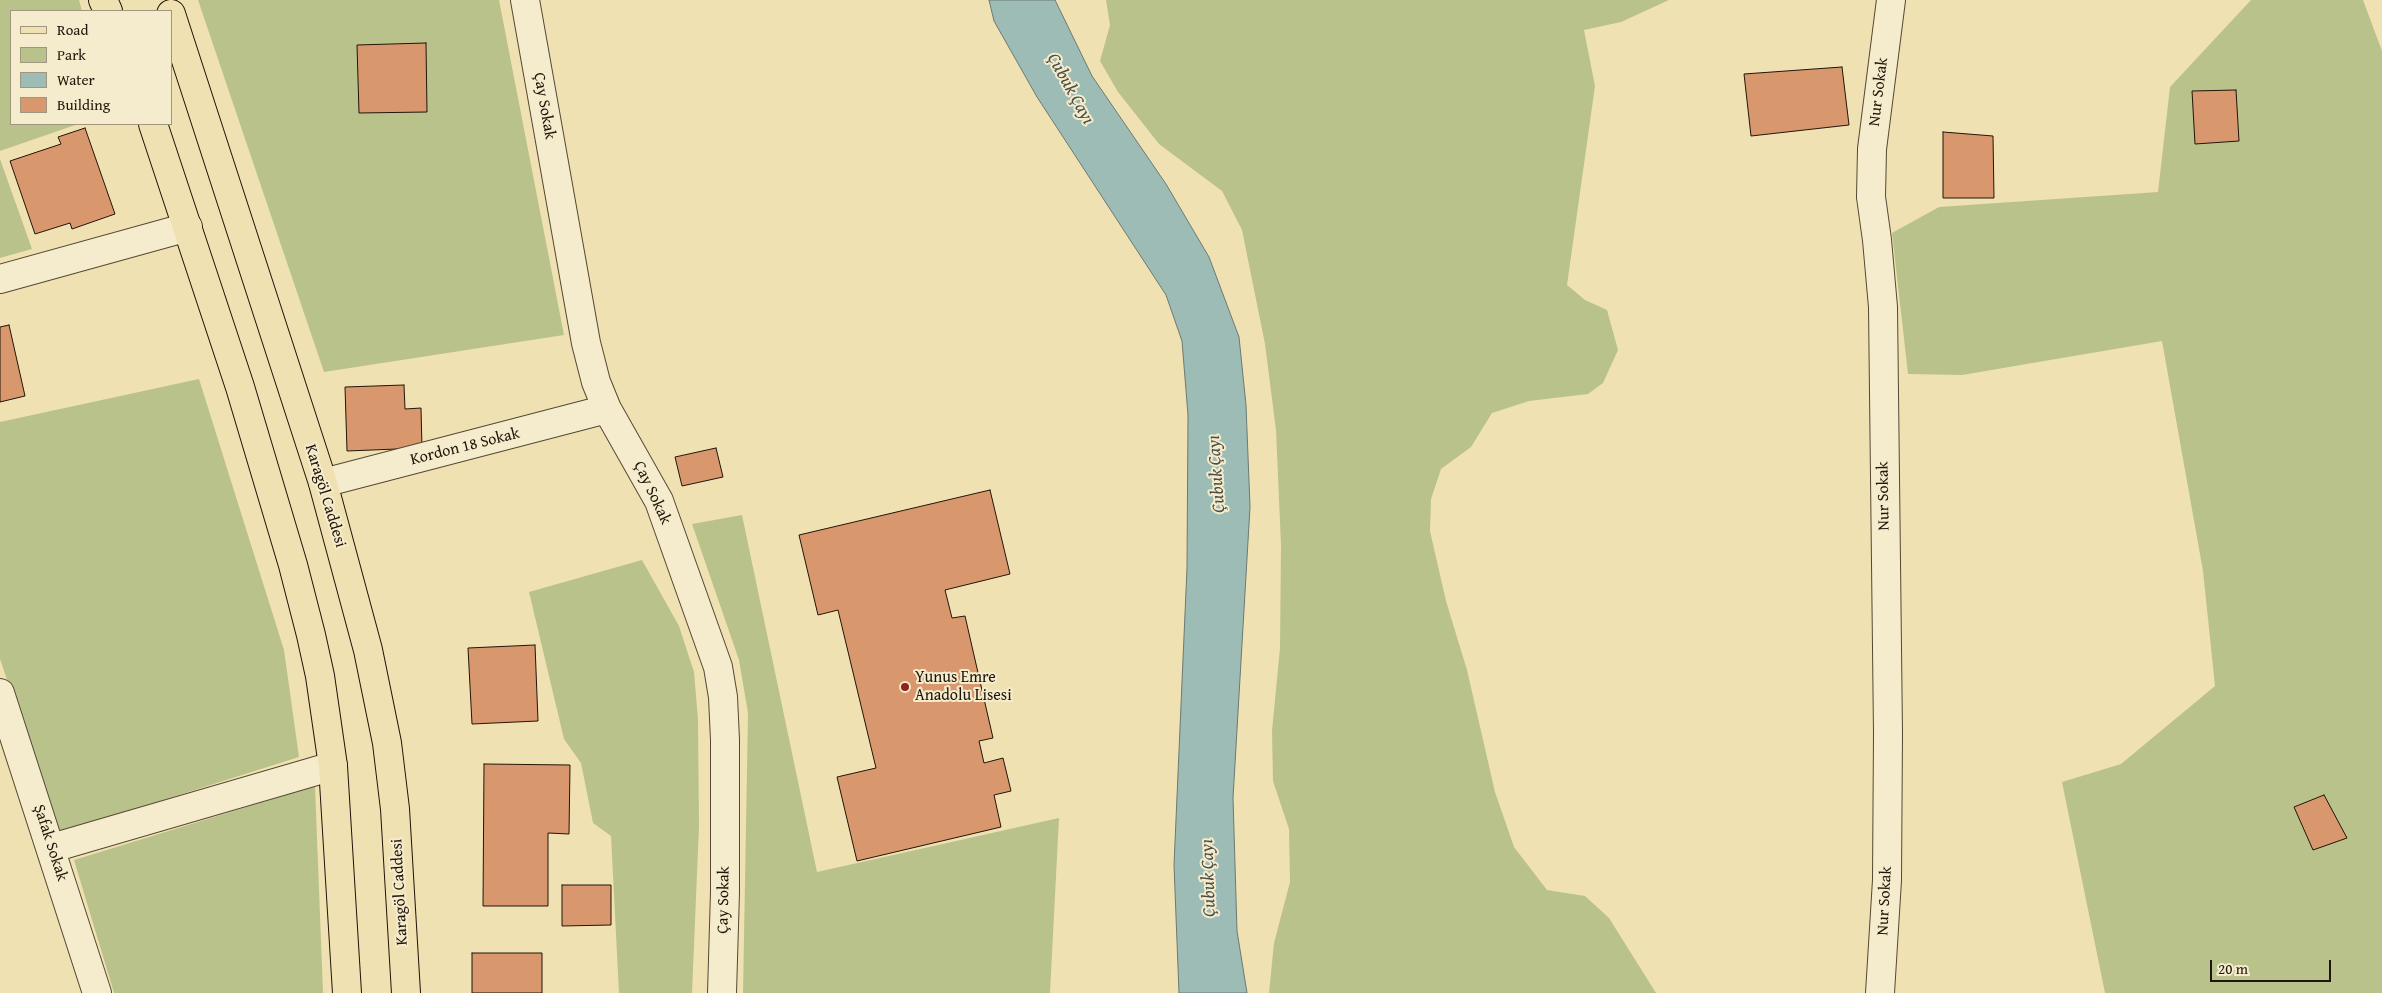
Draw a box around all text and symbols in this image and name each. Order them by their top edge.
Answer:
legend [10,10,172,125]
text: Road [57,19,88,40]
text: Park [57,44,86,65]
water label: Çubuk Çayı [1042,50,1098,128]
street label: Nur Sokak [1865,57,1893,127]
text: Water [57,69,95,90]
street label: Çay Sokak [529,71,559,141]
text: Building [57,94,110,115]
street label: Kordon 18 Sokak [408,424,522,470]
water label: Çubuk Çayı [1204,434,1230,514]
street label: Karagöl Caddesi [300,442,350,550]
street label: Çay Sokak [629,458,675,528]
street label: Nur Sokak [1874,461,1894,531]
place label: Yunus Emre Anadolu Lisesi [915,668,1012,706]
marker: Yunus Emre Anadolu Lisesi [899,681,911,693]
street label: Şafak Sokak [29,802,71,884]
street label: Karagöl Caddesi [388,838,412,946]
water label: Çubuk Çayı [1197,839,1221,917]
street label: Çay Sokak [714,866,734,934]
street label: Nur Sokak [1874,866,1896,936]
scale bar [2212,950,2333,982]
text: 20 m [2218,958,2248,979]

